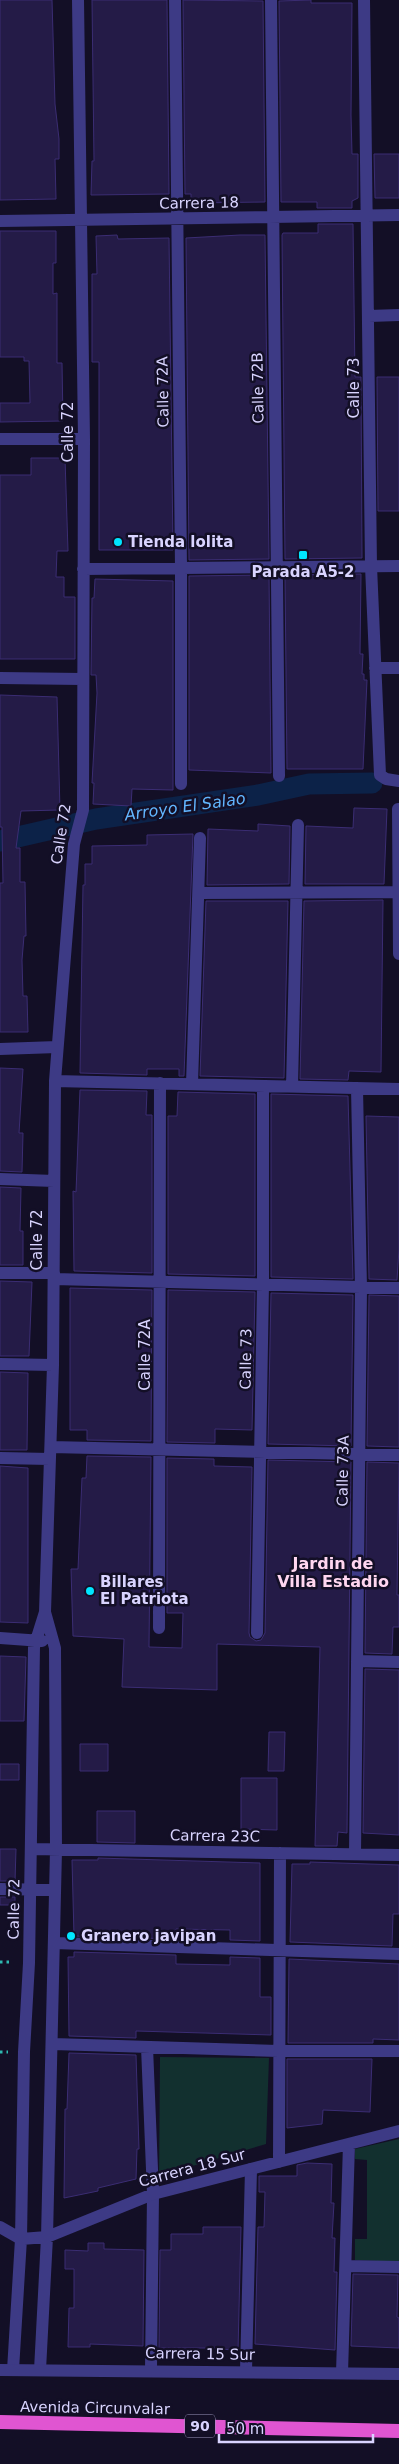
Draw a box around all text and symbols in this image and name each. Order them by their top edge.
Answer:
street label: Carrera 18 [159,193,239,213]
street label: Calle 72B [248,352,268,424]
street label: Calle 72A [153,355,173,428]
street label: Calle 73 [345,357,363,419]
street label: Calle 72 [59,401,77,463]
place label: Tienda lolita [128,533,233,551]
marker: Tienda lolita [112,536,124,548]
marker: Parada A5-2 [297,549,309,561]
place label: Parada A5-2 [251,563,355,581]
water label: Arroyo El Salao [122,789,247,825]
street label: Calle 72 [47,802,75,866]
street label: Calle 72 [28,1209,46,1271]
street label: Calle 72A [136,1319,154,1391]
street label: Calle 73 [236,1328,256,1390]
street label: Calle 73A [333,1434,353,1507]
district label: Jardin de Villa Estadio [277,1554,389,1591]
place label: Billares El Patriota [100,1573,189,1608]
marker: Billares El Patriota [84,1585,96,1597]
street label: Carrera 23C [170,1826,260,1846]
street label: Calle 72 [4,1878,24,1940]
place label: Granero javipan [81,1927,216,1945]
marker: Granero javipan [65,1930,77,1942]
street label: Carrera 18 Sur [137,2145,248,2191]
street label: Carrera 15 Sur [145,2344,256,2364]
street label: Avenida Circunvalar [20,2398,171,2418]
scale bar [219,2412,373,2444]
road number: 90 [185,2414,215,2438]
text: 50 m [226,2420,264,2438]

